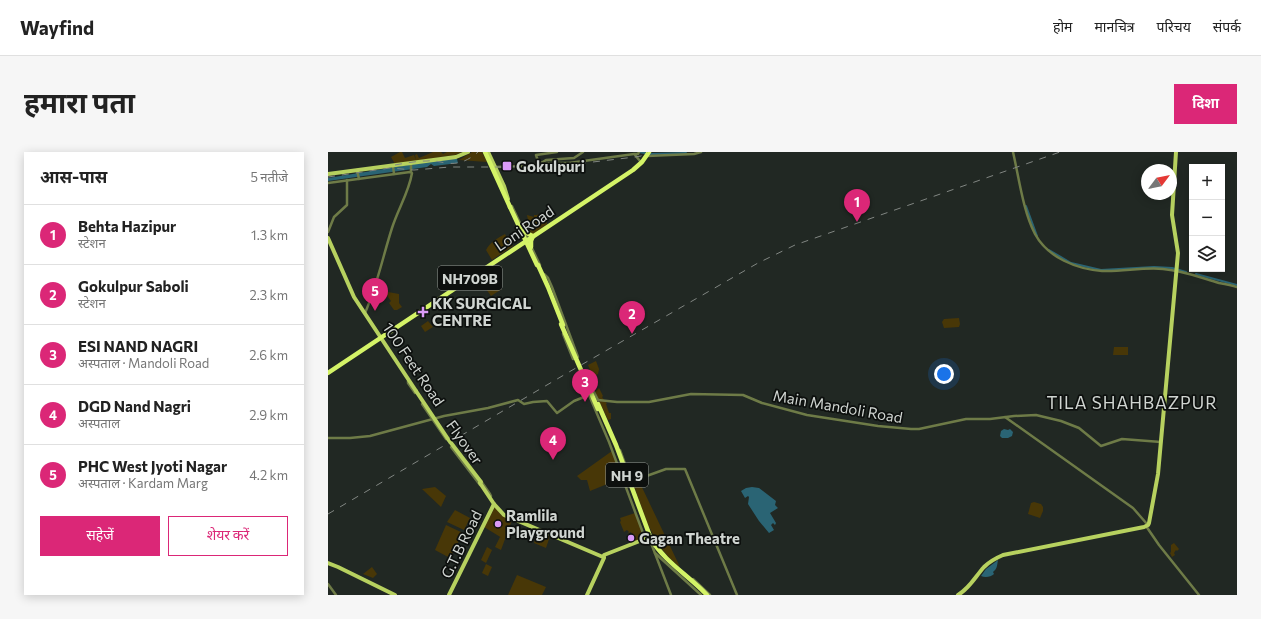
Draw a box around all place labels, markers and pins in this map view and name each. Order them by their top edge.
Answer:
place label: Gokulpuri [516,157,585,175]
marker: Gokulpuri [501,160,513,172]
pin: 1 [844,189,870,222]
pin: 5 [362,278,388,311]
place label: KK SURGICAL CENTRE [432,294,531,329]
pin: 2 [619,301,645,334]
marker: KK SURGICAL CENTRE [417,306,429,318]
pin: 3 [572,369,598,402]
pin: 4 [540,427,566,460]
place label: Ramlila Playground [506,506,585,541]
marker: Ramlila Playground [493,519,503,529]
place label: Gagan Theatre [639,529,740,547]
marker: Gagan Theatre [626,533,636,543]

